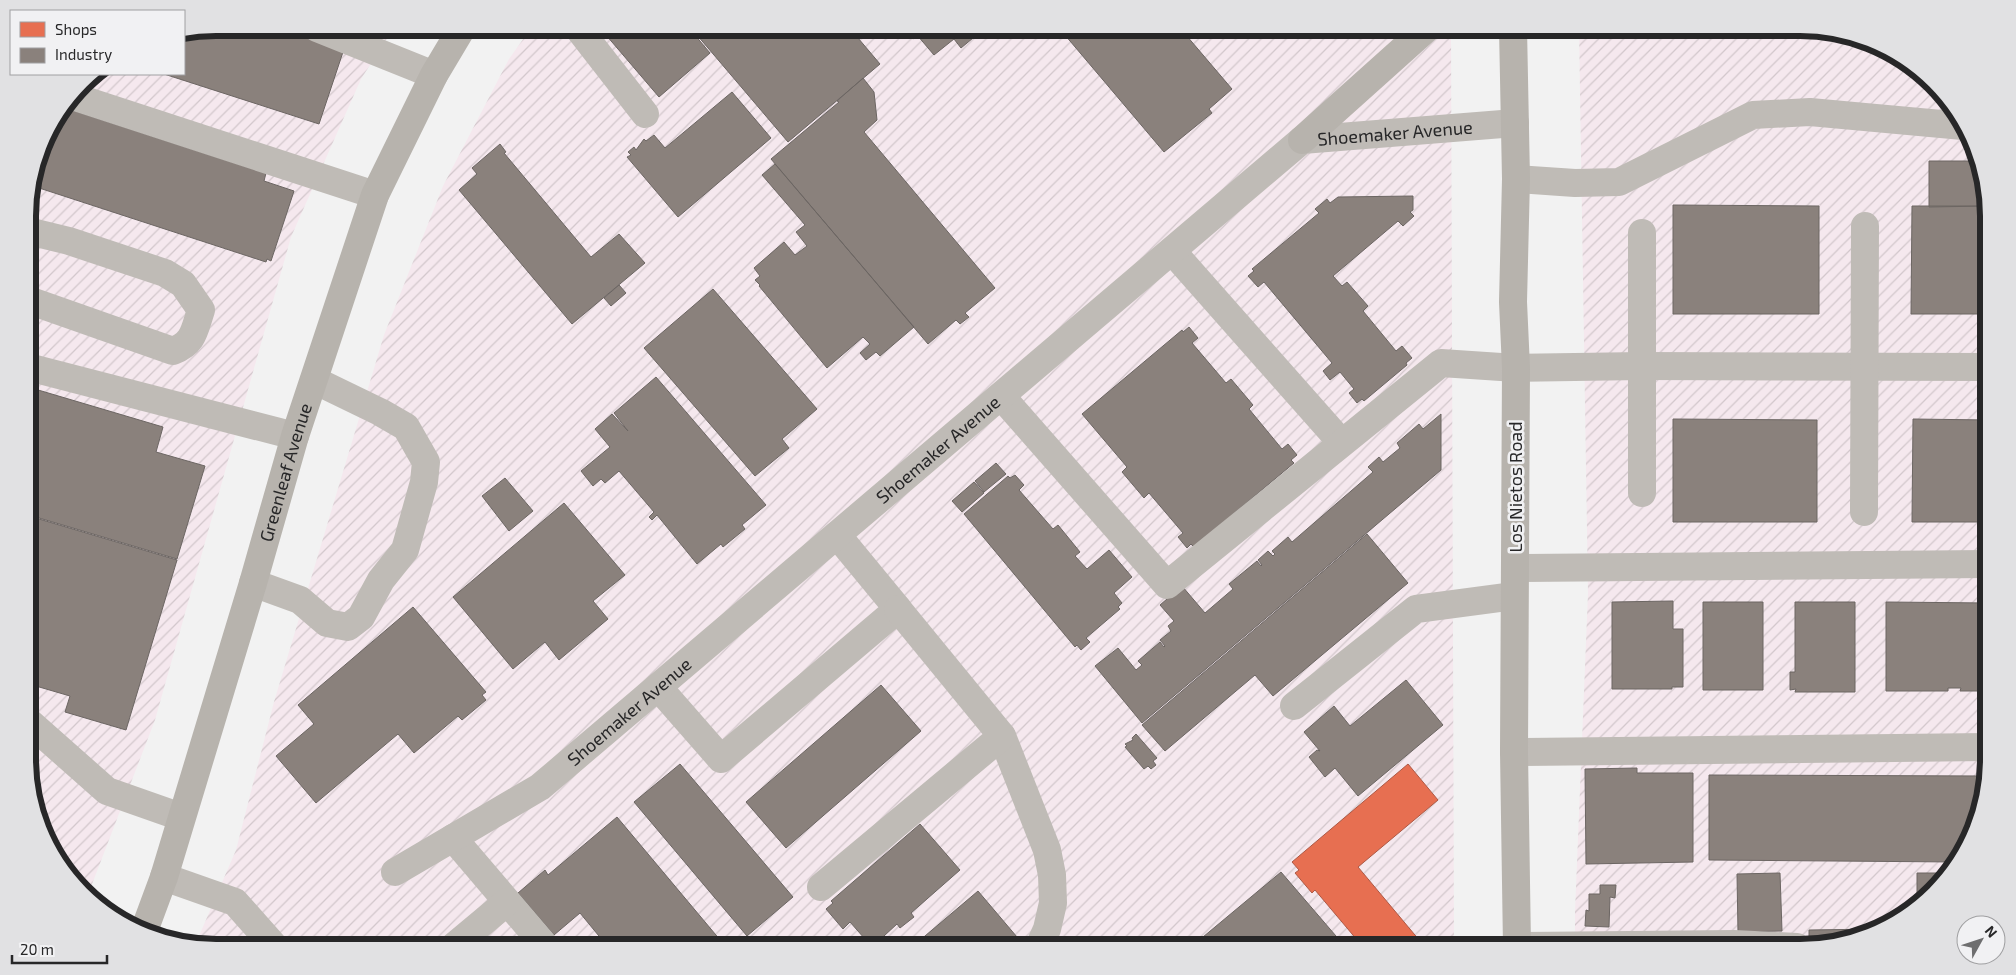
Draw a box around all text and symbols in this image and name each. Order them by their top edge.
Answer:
legend [10,10,185,75]
text: Shops [55,20,97,38]
text: Industry [55,45,112,63]
street label: Shoemaker Avenue [1317,115,1473,150]
street label: Shoemaker Avenue [871,390,1004,508]
street label: Greenleaf Avenue [254,400,316,544]
street label: Los Nietos Road [1504,421,1526,553]
street label: Shoemaker Avenue [563,653,696,770]
north arrow [1956,915,2006,965]
text: N [1982,922,2001,941]
scale bar [12,932,108,964]
text: 20 m [20,940,54,958]

